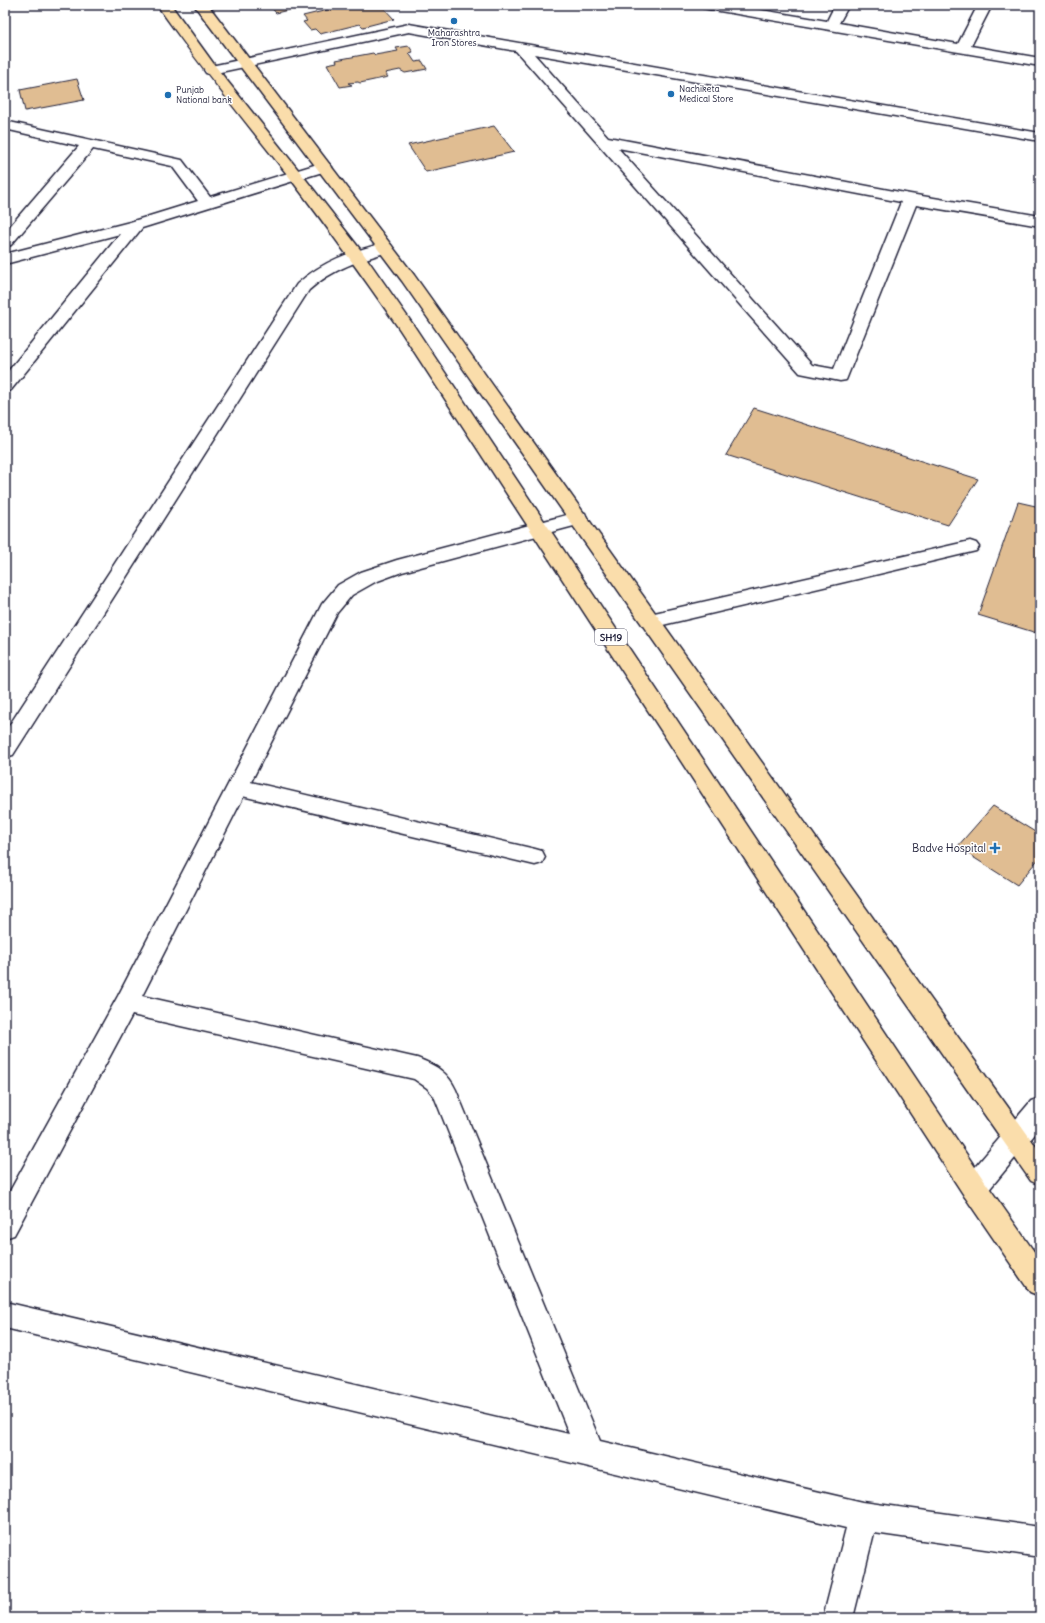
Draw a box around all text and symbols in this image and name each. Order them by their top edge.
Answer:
marker: Maharashtra Iron Stores [449,16,459,26]
place label: Maharashtra Iron Stores [428,27,480,48]
place label: Nachiketa Medical Store [679,83,734,104]
place label: Punjab National bank [176,84,232,105]
marker: Nachiketa Medical Store [666,89,676,99]
marker: Punjab National bank [163,90,173,100]
road number: SH19 [595,629,627,645]
place label: Badve Hospital [912,841,986,855]
marker: Badve Hospital [989,842,1001,854]

